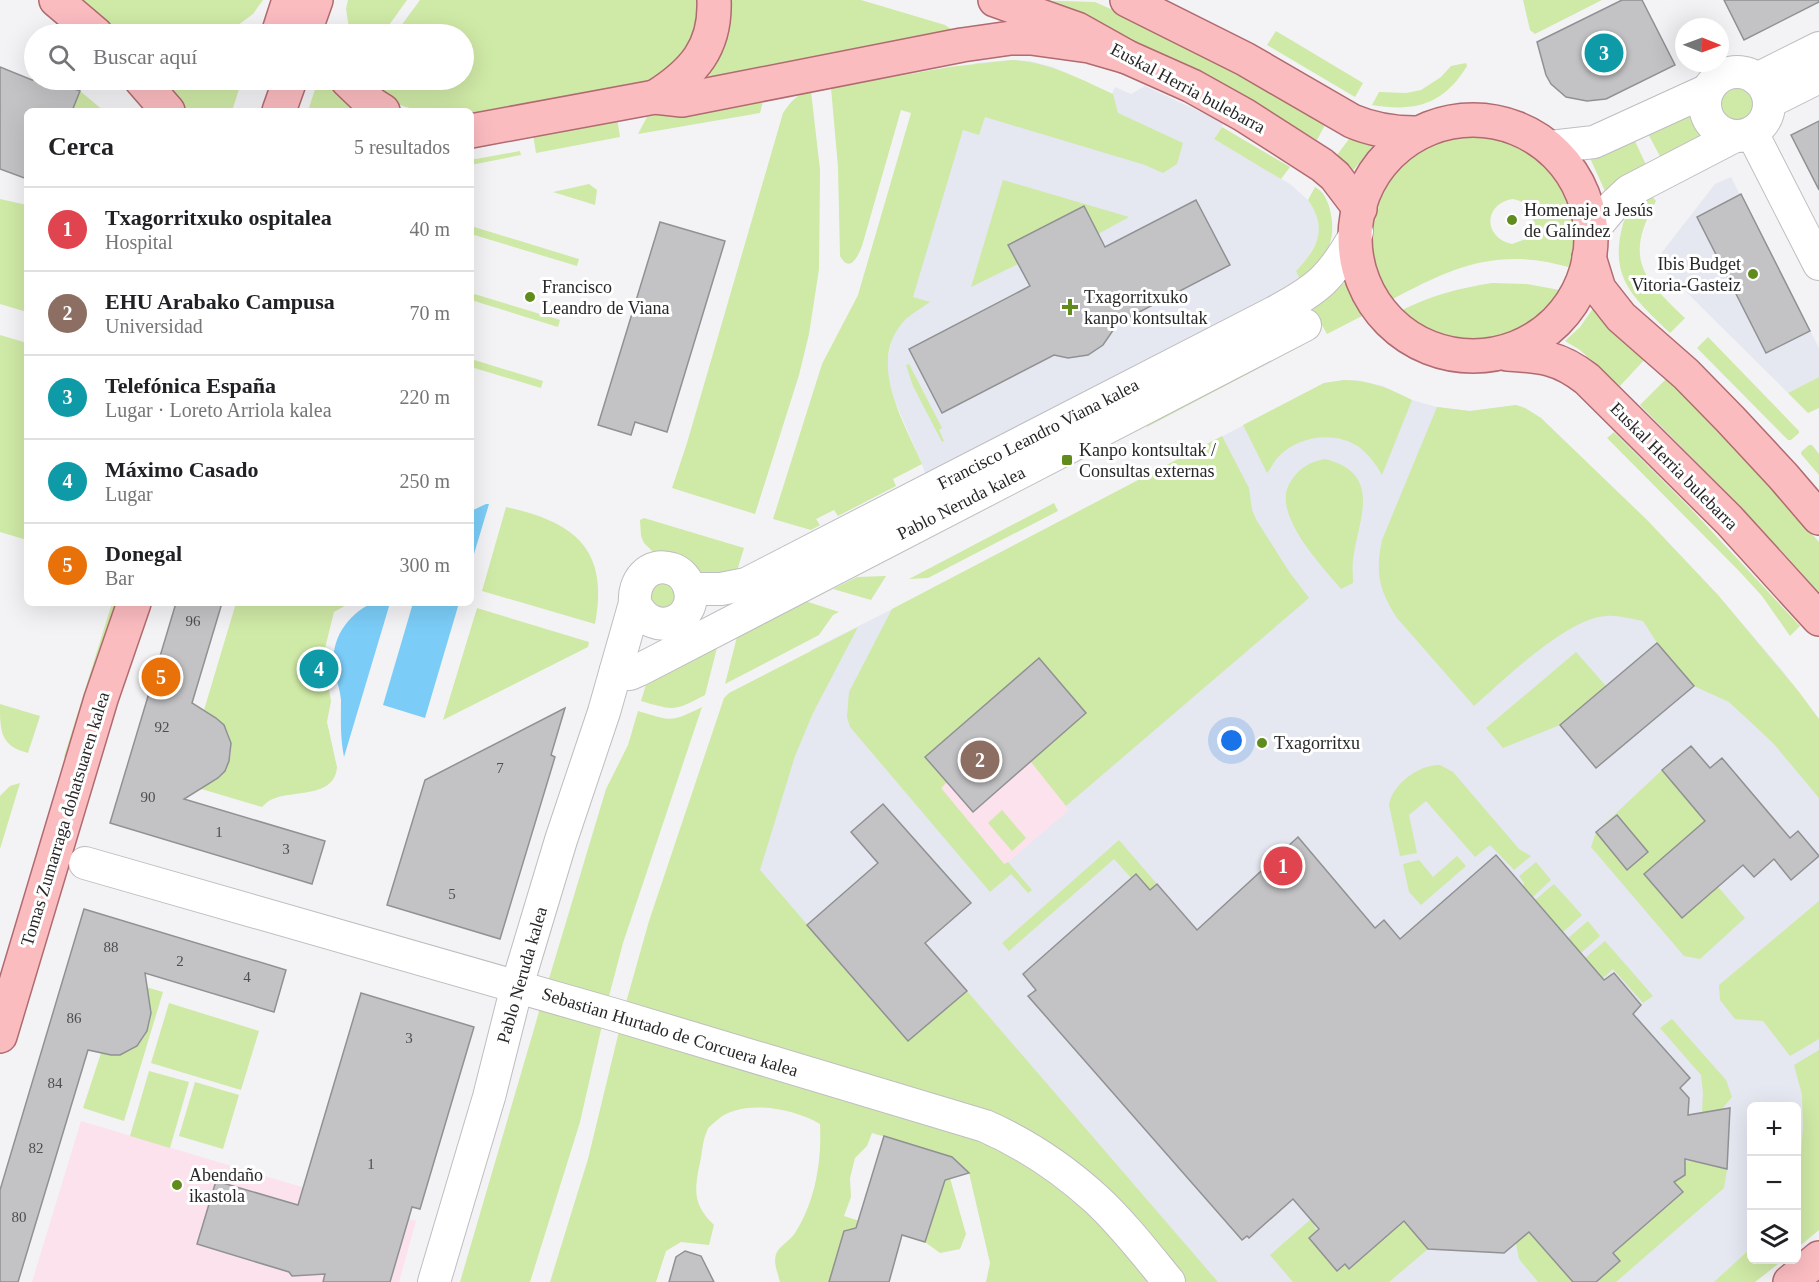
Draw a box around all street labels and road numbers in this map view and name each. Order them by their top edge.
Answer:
street label: Euskal Herria bulebarra [1107,39,1269,137]
street label: Francisco Leandro Viana kalea [934,374,1142,494]
street label: Euskal Herria bulebarra [1606,398,1742,534]
street label: Pablo Neruda kalea [894,462,1028,544]
street label: Tomas Zumarraga dohatsuaren kalea [17,689,113,949]
street label: Pablo Neruda kalea [493,904,551,1046]
street label: Sebastian Hurtado de Corcuera kalea [539,983,801,1081]

